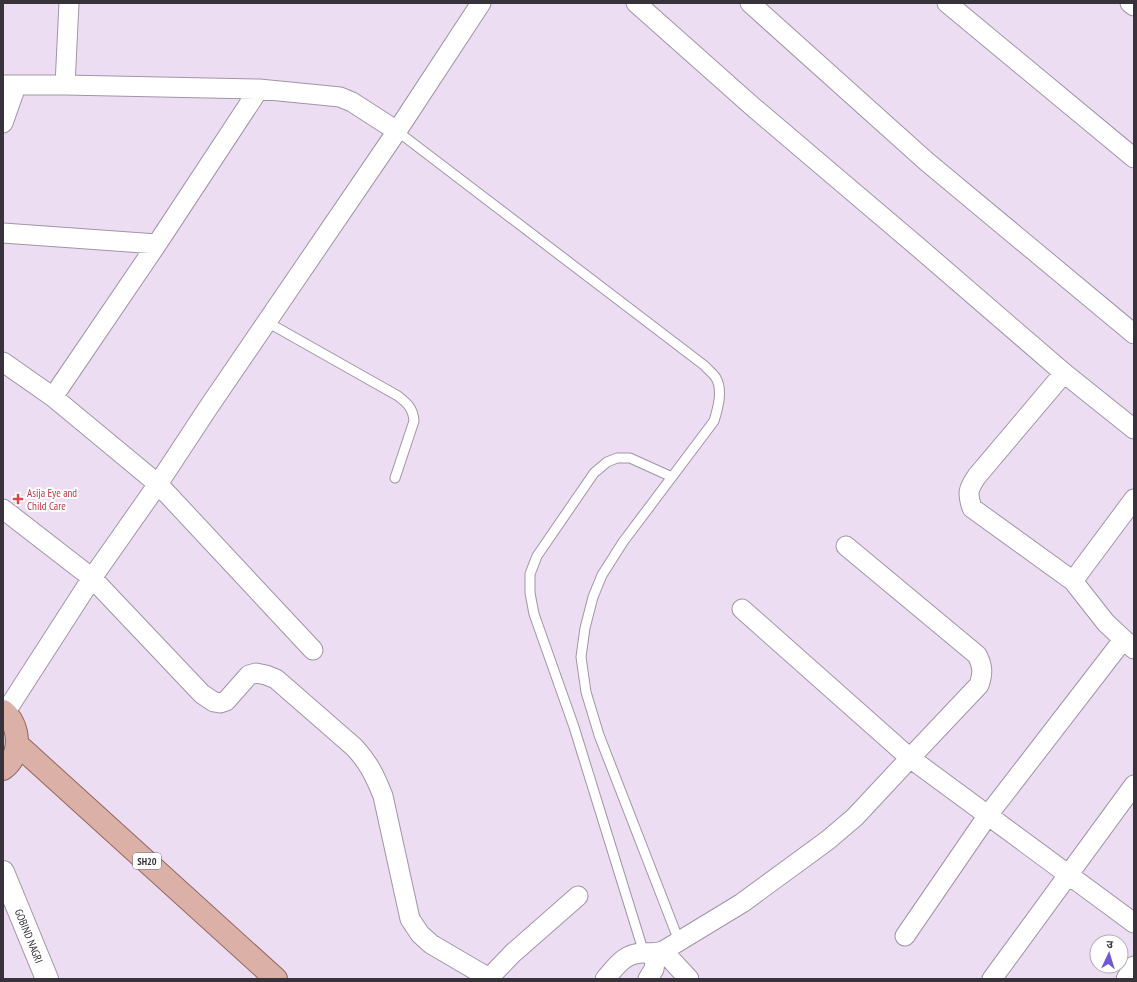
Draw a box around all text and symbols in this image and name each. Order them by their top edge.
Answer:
place label: Asija Eye and Child Care [27,486,77,513]
marker: Asija Eye and Child Care [12,493,24,505]
road number: SH20 [133,853,161,869]
street label: GOBIND NAGRI [12,907,46,965]
north arrow [1089,934,1129,974]
text: उ [1106,937,1114,951]

